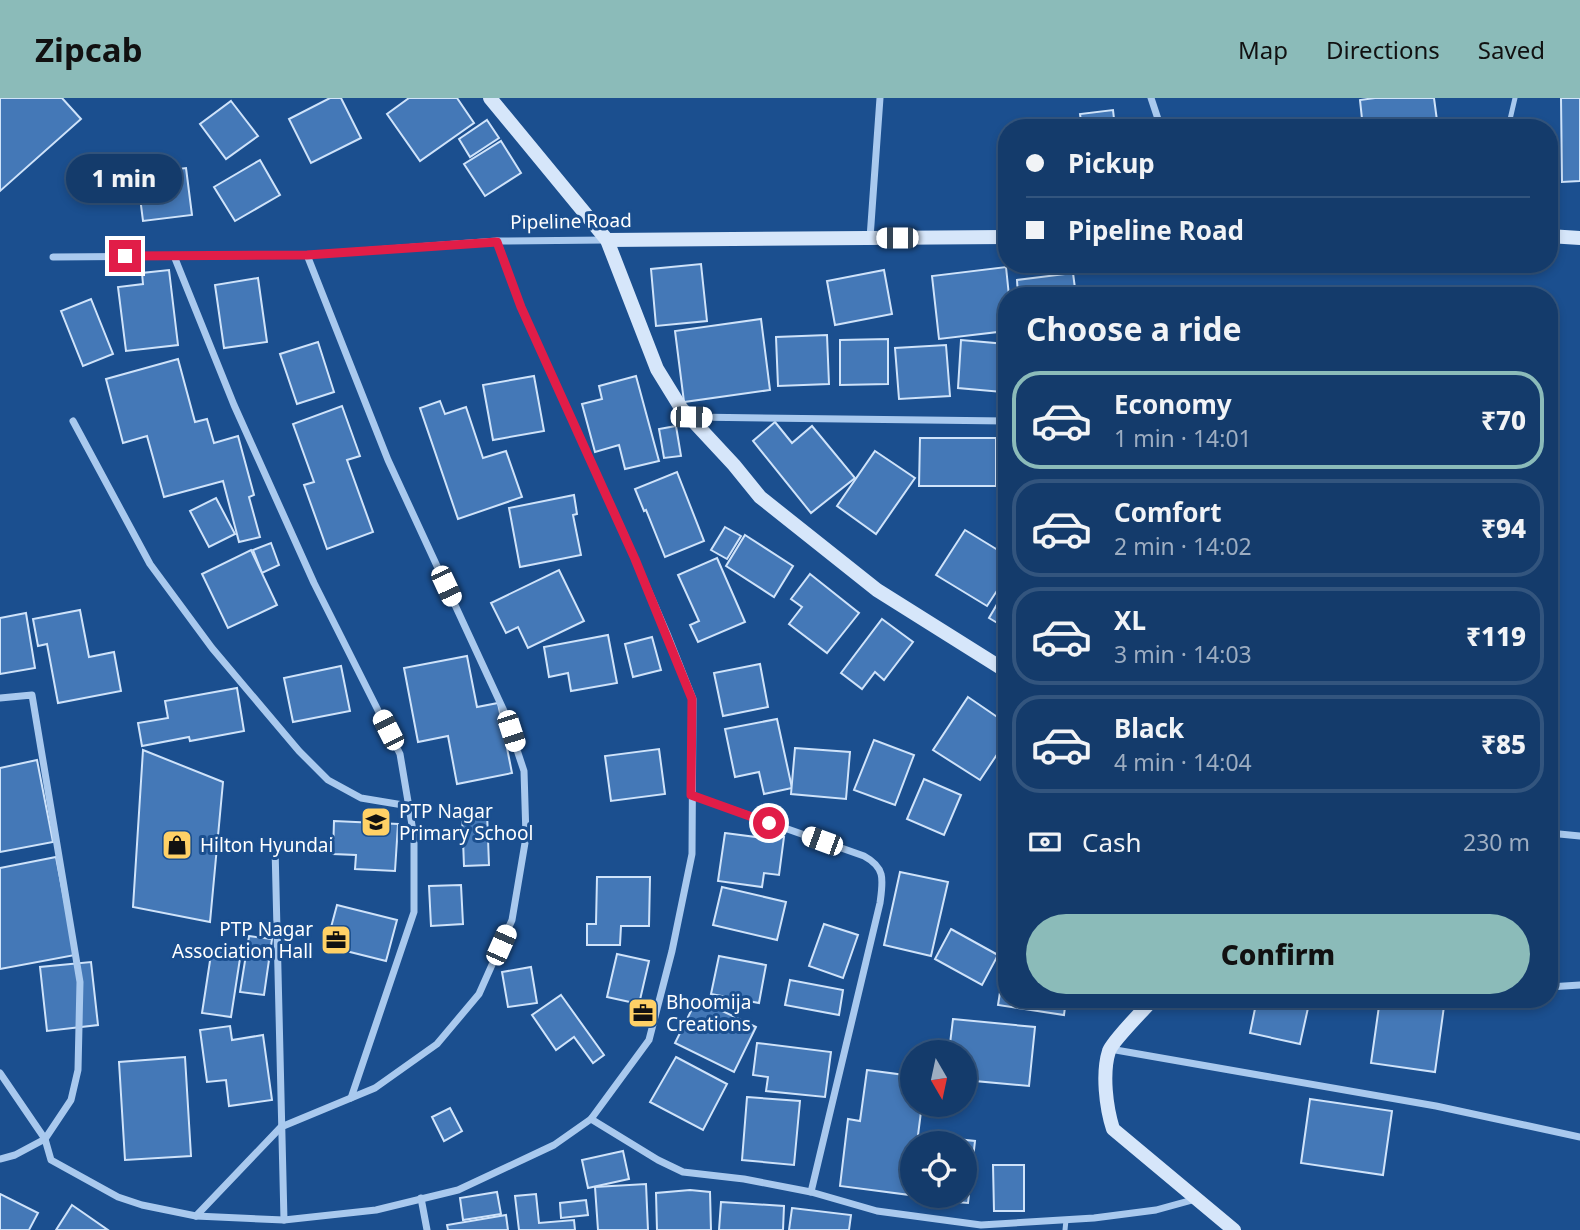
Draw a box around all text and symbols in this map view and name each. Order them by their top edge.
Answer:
text: Zipcab [35,27,142,72]
text: Map [1238,33,1288,66]
text: Directions [1326,33,1440,66]
text: Saved [1478,33,1545,66]
text: Pickup [1068,145,1155,181]
callout: 1 min [67,155,183,204]
text: 1 min [92,162,156,194]
street label: Pipeline Road [510,207,632,235]
text: Pipeline Road [1068,212,1244,248]
car [877,228,919,249]
route end [109,240,141,272]
text: Choose a ride [1026,307,1242,350]
text: Economy [1114,386,1232,422]
icon: car [1030,389,1093,452]
text: ₹70 [1481,402,1526,438]
car [670,406,713,428]
text: 1 min · 14:01 [1114,422,1252,454]
text: Comfort [1114,494,1222,530]
icon: car [1030,497,1093,560]
text: ₹94 [1481,510,1526,546]
text: 2 min · 14:02 [1114,530,1252,562]
car [428,563,465,609]
text: XL [1114,602,1146,638]
icon: car [1030,605,1093,668]
text: ₹119 [1466,618,1526,654]
text: 3 min · 14:03 [1114,638,1252,670]
car [370,707,407,753]
car [495,708,528,754]
text: Black [1114,710,1184,746]
icon: car [1030,713,1093,776]
text: ₹85 [1481,726,1526,762]
text: 4 min · 14:04 [1114,746,1252,778]
place label: PTP Nagar Primary School [399,798,533,846]
school or university icon: PTP Nagar Primary School [359,805,393,839]
route start [753,807,785,839]
icon: cash [1026,823,1064,861]
car [799,824,846,858]
text: Cash [1082,824,1142,860]
text: 230 m [1463,826,1530,858]
shop icon: Hilton Hyundai [160,828,194,862]
place label: Hilton Hyundai [200,832,333,858]
button: Confirm [1026,914,1530,994]
place label: PTP Nagar Association Hall [172,916,313,964]
car [483,922,520,968]
office icon: PTP Nagar Association Hall [319,923,353,957]
place label: Bhoomija Creations [666,989,751,1037]
office icon: Bhoomija Creations [626,996,660,1030]
north arrow [900,1040,976,1116]
map controls [900,1040,977,1208]
button: locate [900,1131,977,1208]

